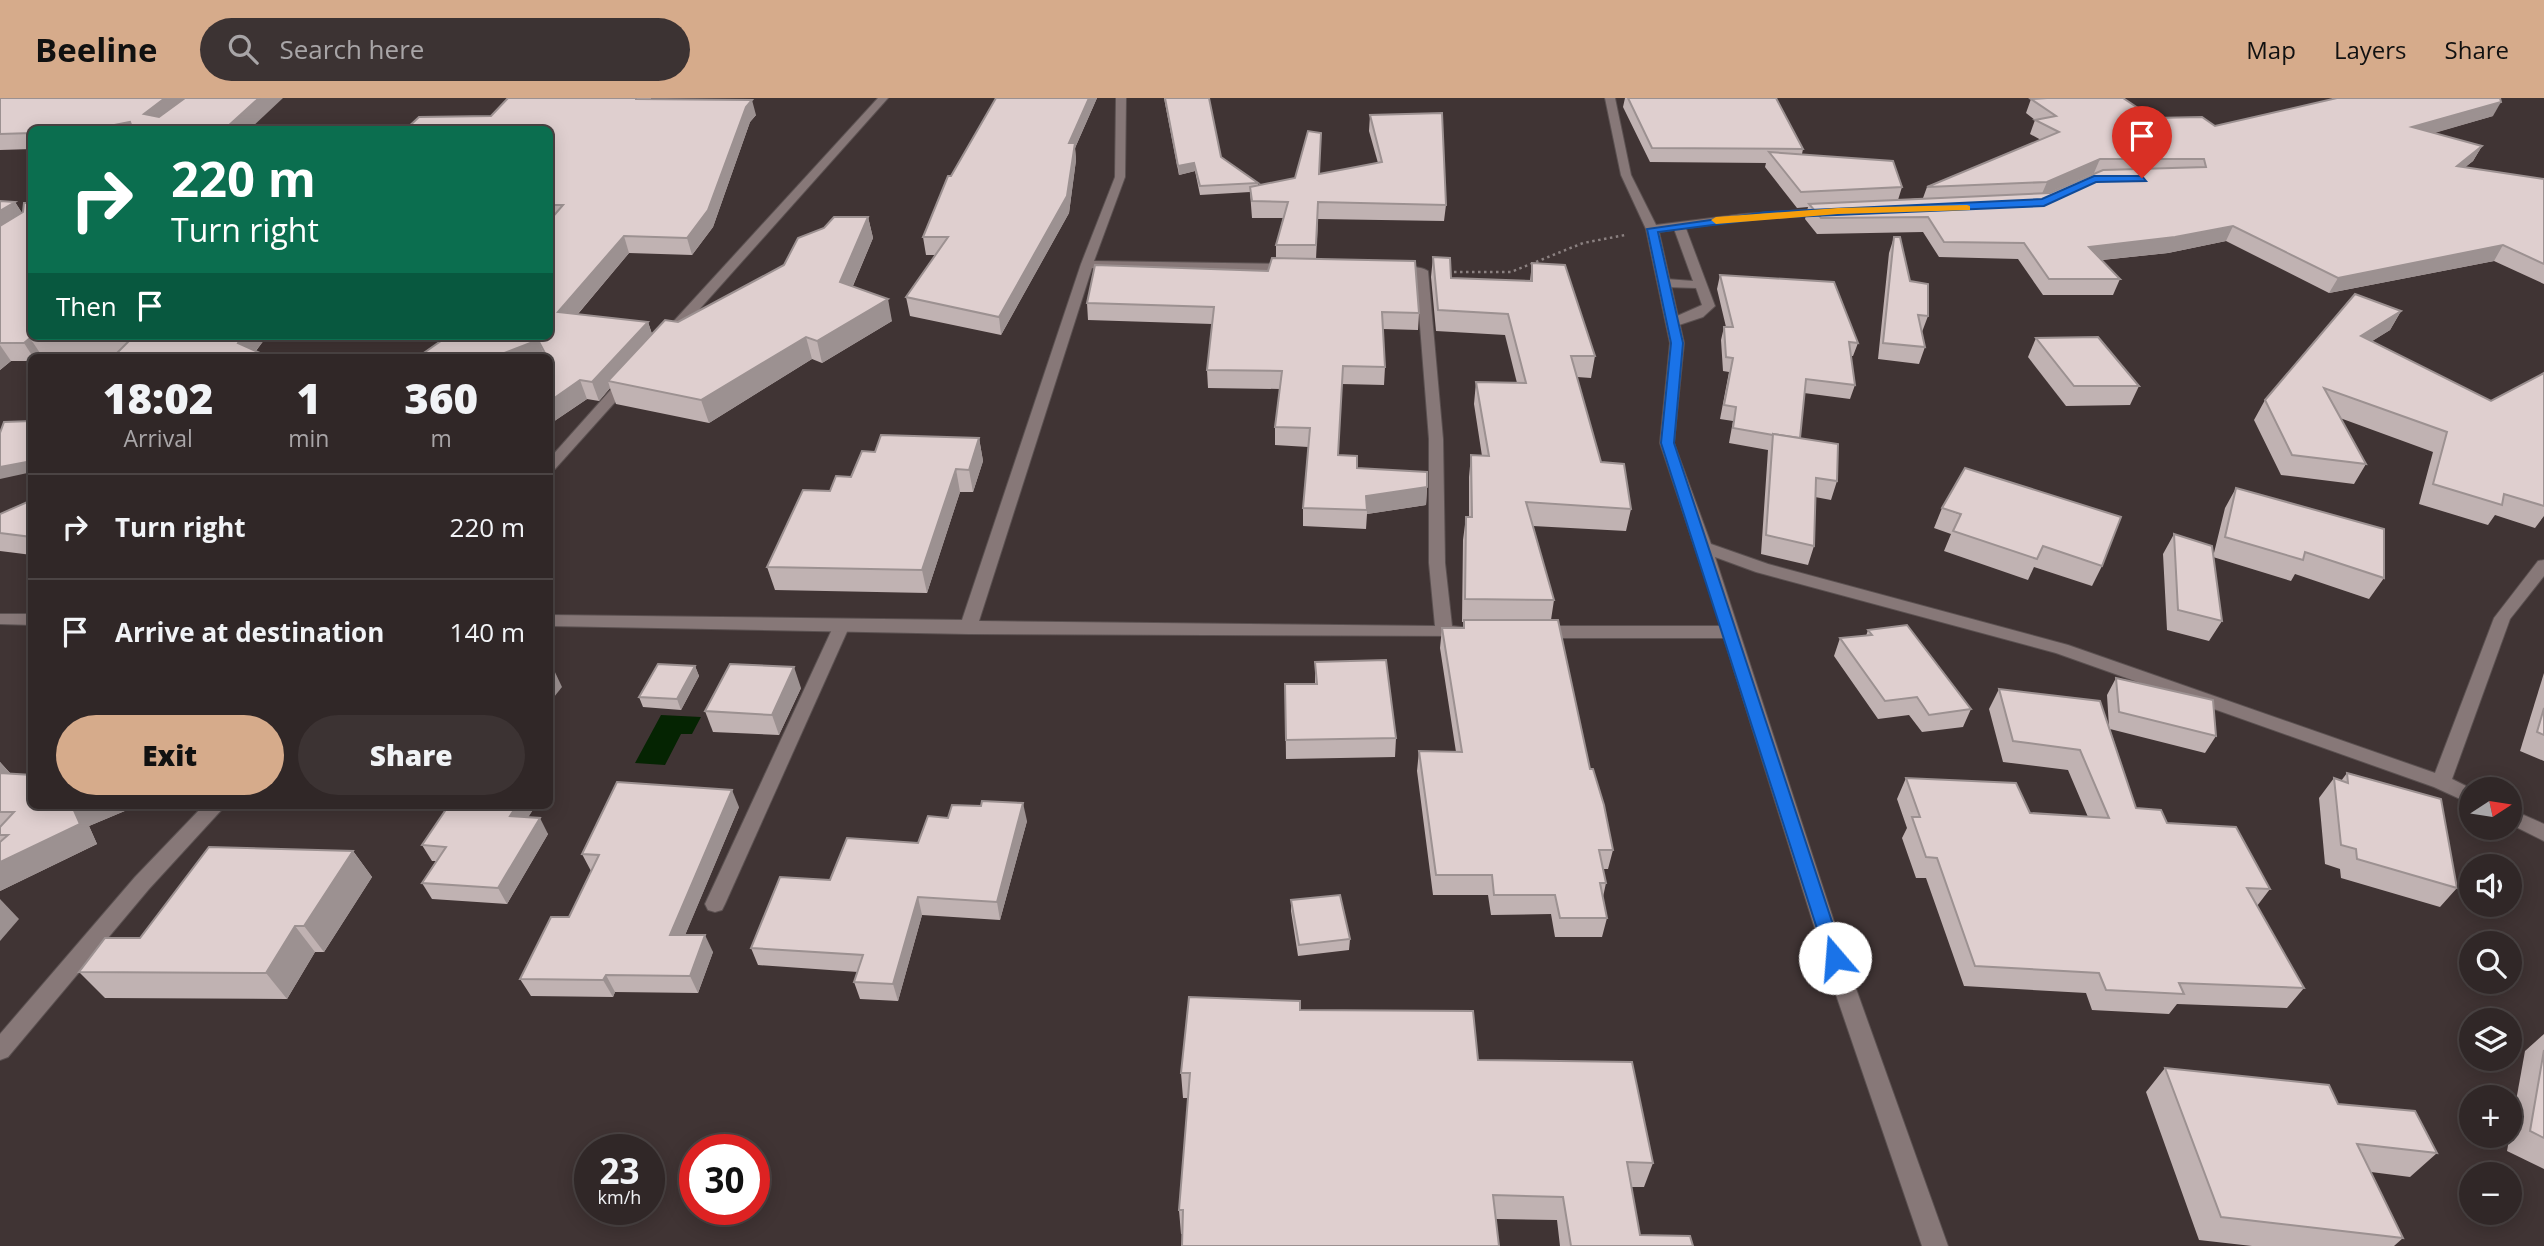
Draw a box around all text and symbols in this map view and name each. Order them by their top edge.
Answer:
search box [200,18,690,81]
text: Beeline [35,27,158,72]
icon: search [224,30,262,68]
text: Search here [280,31,424,67]
text: Map [2246,33,2296,66]
text: Layers [2334,33,2407,66]
text: Share [2445,33,2509,66]
pin [2112,106,2172,178]
icon: arrive [2123,117,2161,155]
text: 220 m [171,145,316,211]
icon: right [56,154,147,245]
text: Turn right [171,208,319,251]
icon: arrive [131,287,169,325]
text: Then [56,288,117,324]
text: 18:02 [103,369,213,426]
text: 1 [297,369,321,426]
text: 360 [404,369,478,426]
text: Arrival [124,422,193,454]
text: min [288,422,329,454]
text: m [431,422,452,454]
icon: right [56,508,94,546]
text: Turn right [115,509,246,545]
text: 220 m [450,509,525,545]
icon: arrive [56,613,94,651]
text: Arrive at destination [115,614,384,650]
text: 140 m [450,614,525,650]
button: Exit [56,715,284,795]
button: Share [298,715,525,795]
north arrow [2459,777,2522,840]
map controls [2459,777,2522,1225]
button: sound [2459,854,2522,917]
position arrow [1798,921,1872,995]
button: search [2459,931,2522,994]
button: layers [2459,1008,2522,1071]
button: + [2459,1085,2522,1148]
speed limit sign: 30 [679,1134,770,1225]
text: 23 [599,1147,640,1194]
button: − [2459,1162,2522,1225]
text: km/h [598,1185,641,1209]

